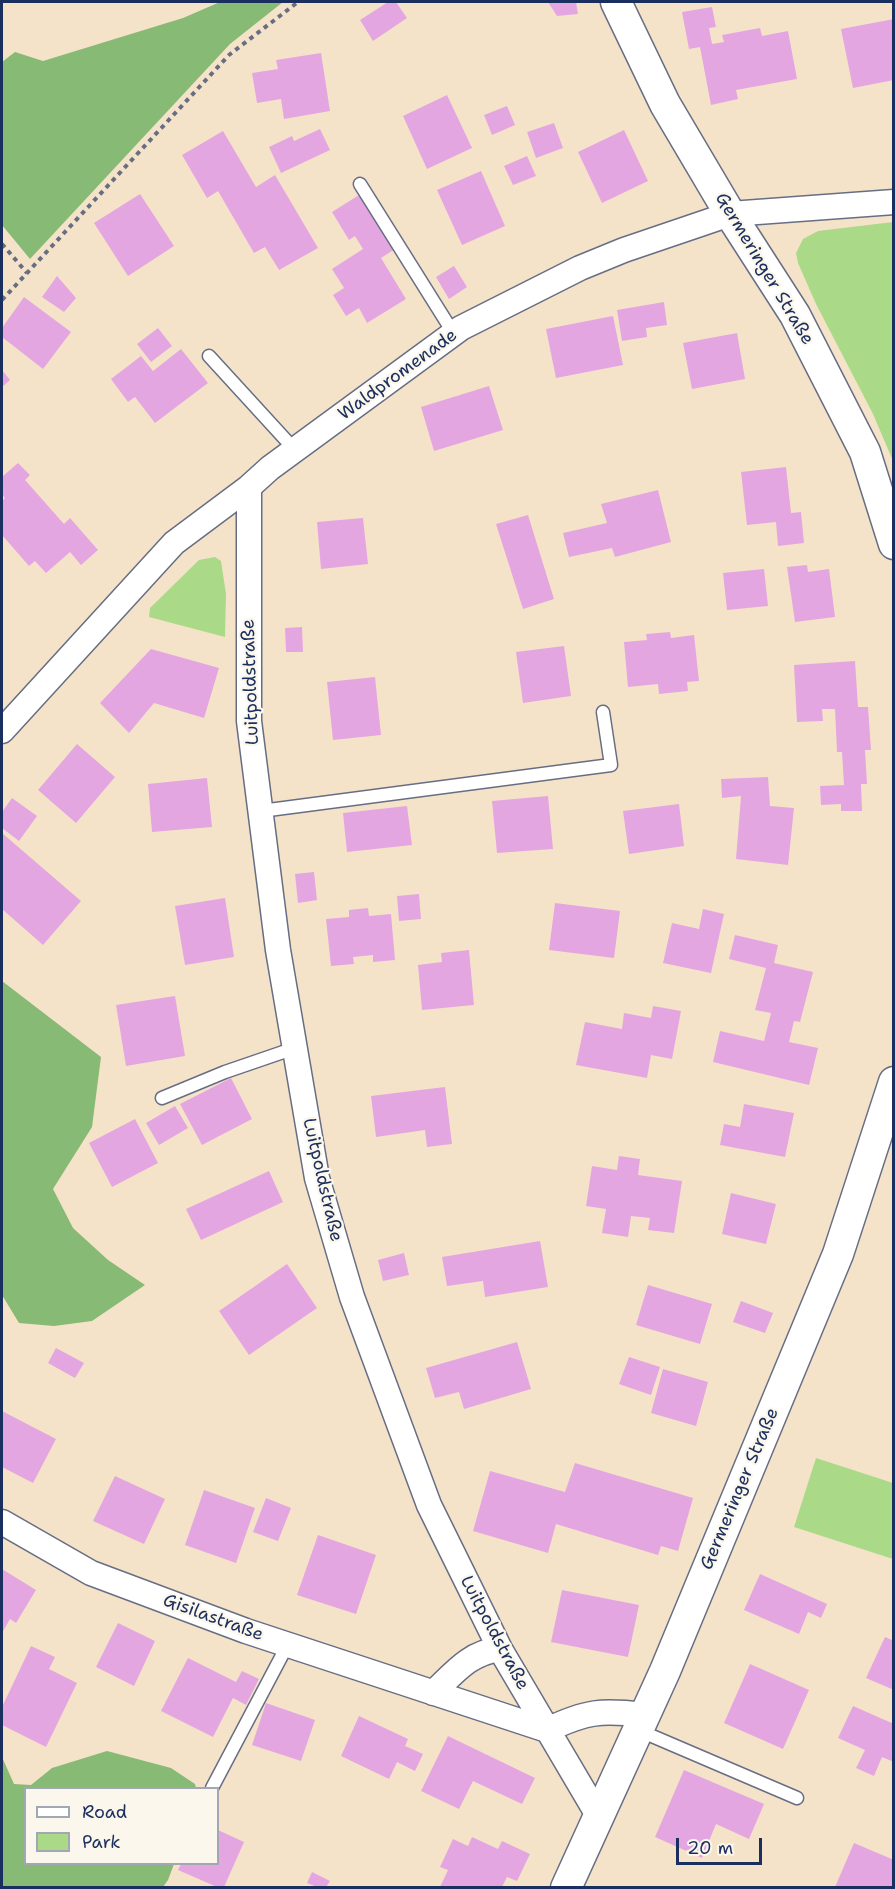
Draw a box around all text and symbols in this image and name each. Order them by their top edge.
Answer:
street label: Germeringer Straße [710,189,818,349]
street label: Waldpromenade [334,325,462,425]
street label: Luitpoldstraße [238,619,264,745]
street label: Luitpoldstraße [297,1116,347,1244]
street label: Germeringer Straße [696,1405,784,1573]
street label: Luitpoldstraße [455,1572,533,1694]
street label: Gisilastraße [160,1590,266,1646]
legend [24,1787,219,1865]
text: Road [82,1800,127,1824]
scale bar [679,1826,764,1864]
text: Park [82,1830,121,1854]
text: 20 m [687,1836,733,1860]

